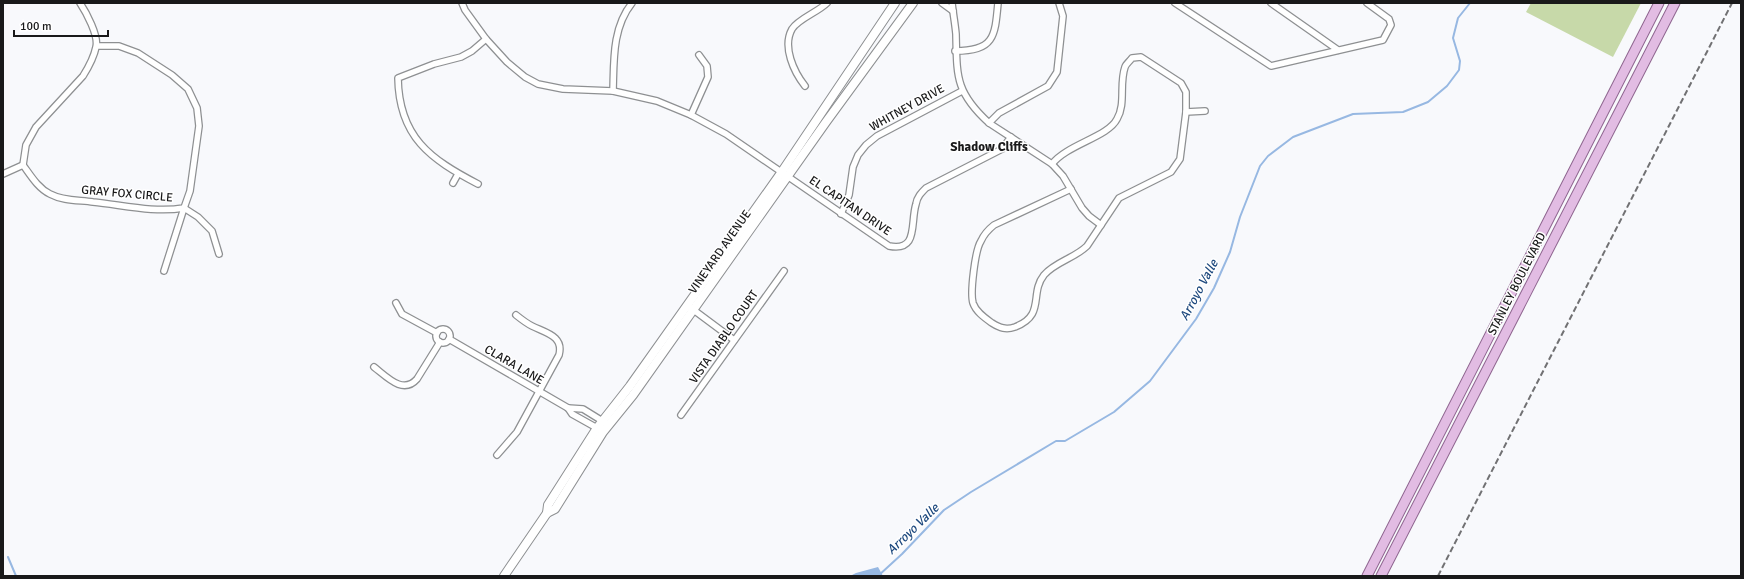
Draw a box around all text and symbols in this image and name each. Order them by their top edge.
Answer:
scale bar [14,12,108,38]
text: 100 m [20,19,52,34]
street label: WHITNEY DRIVE [867,81,947,135]
district label: Shadow Cliffs [950,139,1028,155]
street label: EL CAPITAN DRIVE [806,173,894,239]
street label: GRAY FOX CIRCLE [81,183,174,205]
street label: VINEYARD AVENUE [685,207,755,297]
street label: STANLEY BOULEVARD [1485,230,1549,338]
water label: Arroyo Valle [1176,255,1222,323]
street label: VISTA DIABLO COURT [686,287,762,386]
street label: CLARA LANE [482,342,547,388]
water label: Arroyo Valle [883,499,944,558]

